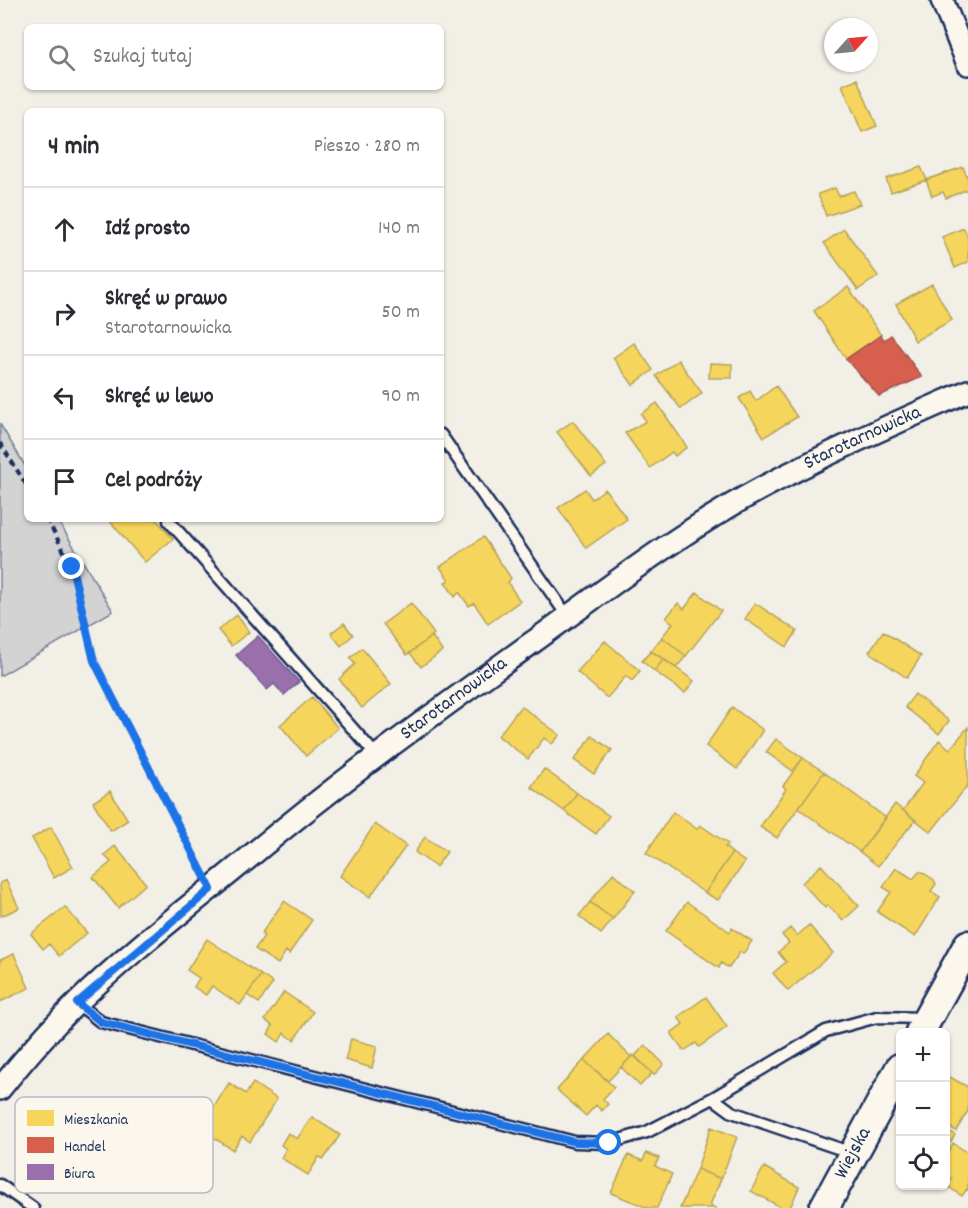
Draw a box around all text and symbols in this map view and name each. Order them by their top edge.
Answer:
north arrow [824,18,878,72]
search box [24,24,444,90]
icon: search [45,41,78,74]
text: Szukaj tutaj [93,42,192,73]
text: 4 min [48,129,99,166]
text: Pieszo · 280 m [314,133,420,161]
icon: ahead [48,213,81,246]
text: Idź prosto [105,214,190,245]
text: 140 m [378,215,420,243]
text: Skręć w prawo [105,284,227,315]
icon: right [48,297,81,330]
text: 50 m [382,299,420,327]
text: Starotarnowicka [105,315,231,343]
icon: left [48,381,81,414]
text: Skręć w lewo [105,382,214,413]
text: 90 m [382,383,420,411]
street label: Starotarnowicka [799,399,927,478]
icon: arrive [48,465,81,498]
text: Cel podróży [105,466,201,497]
route end [58,553,84,579]
street label: Starotarnowicka [395,650,514,748]
map controls [896,1028,950,1190]
button: + [896,1028,950,1082]
button: − [896,1082,950,1136]
legend [15,1097,213,1193]
text: Mieszkania [64,1109,129,1132]
street label: Wiejska [828,1122,879,1184]
route start [595,1129,621,1155]
text: Handel [64,1136,106,1159]
button: locate [896,1136,950,1190]
text: Biura [64,1163,95,1186]

